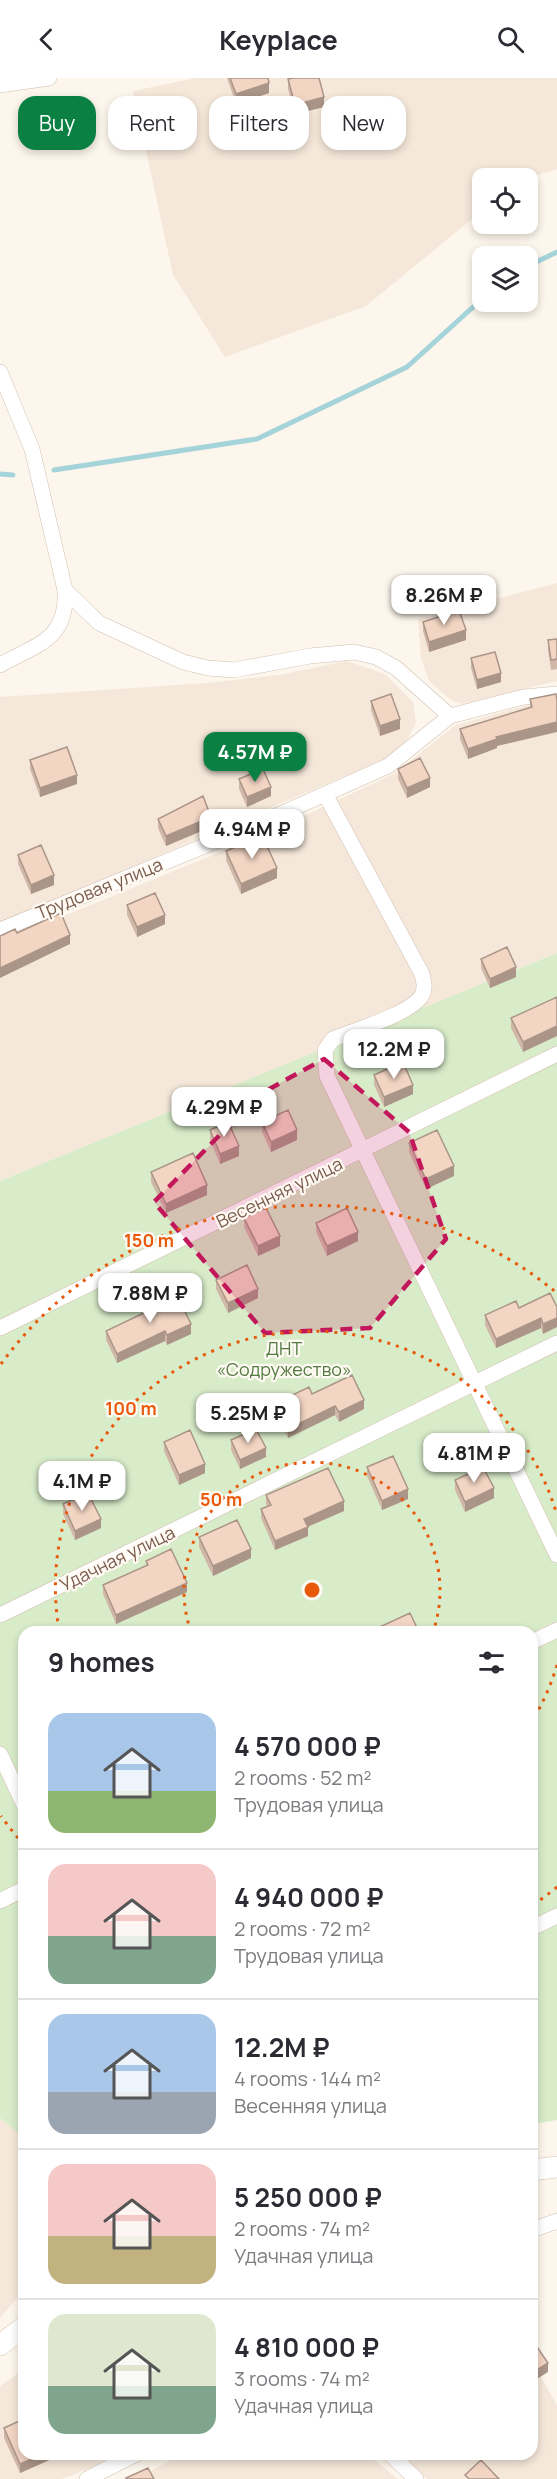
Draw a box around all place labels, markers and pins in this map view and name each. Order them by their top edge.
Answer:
pin: 8.26M ₽ [389,575,499,626]
pin: 4.57M ₽ [200,732,310,783]
pin: 4.94M ₽ [197,809,307,860]
pin: 12.2M ₽ [339,1029,449,1080]
pin: 4.29M ₽ [169,1087,279,1138]
pin: 7.88M ₽ [95,1273,205,1324]
pin: 5.25M ₽ [193,1393,303,1444]
pin: 4.81M ₽ [419,1433,529,1484]
pin: 4.1M ₽ [33,1461,131,1512]
centre of rings [302,1580,322,1600]

